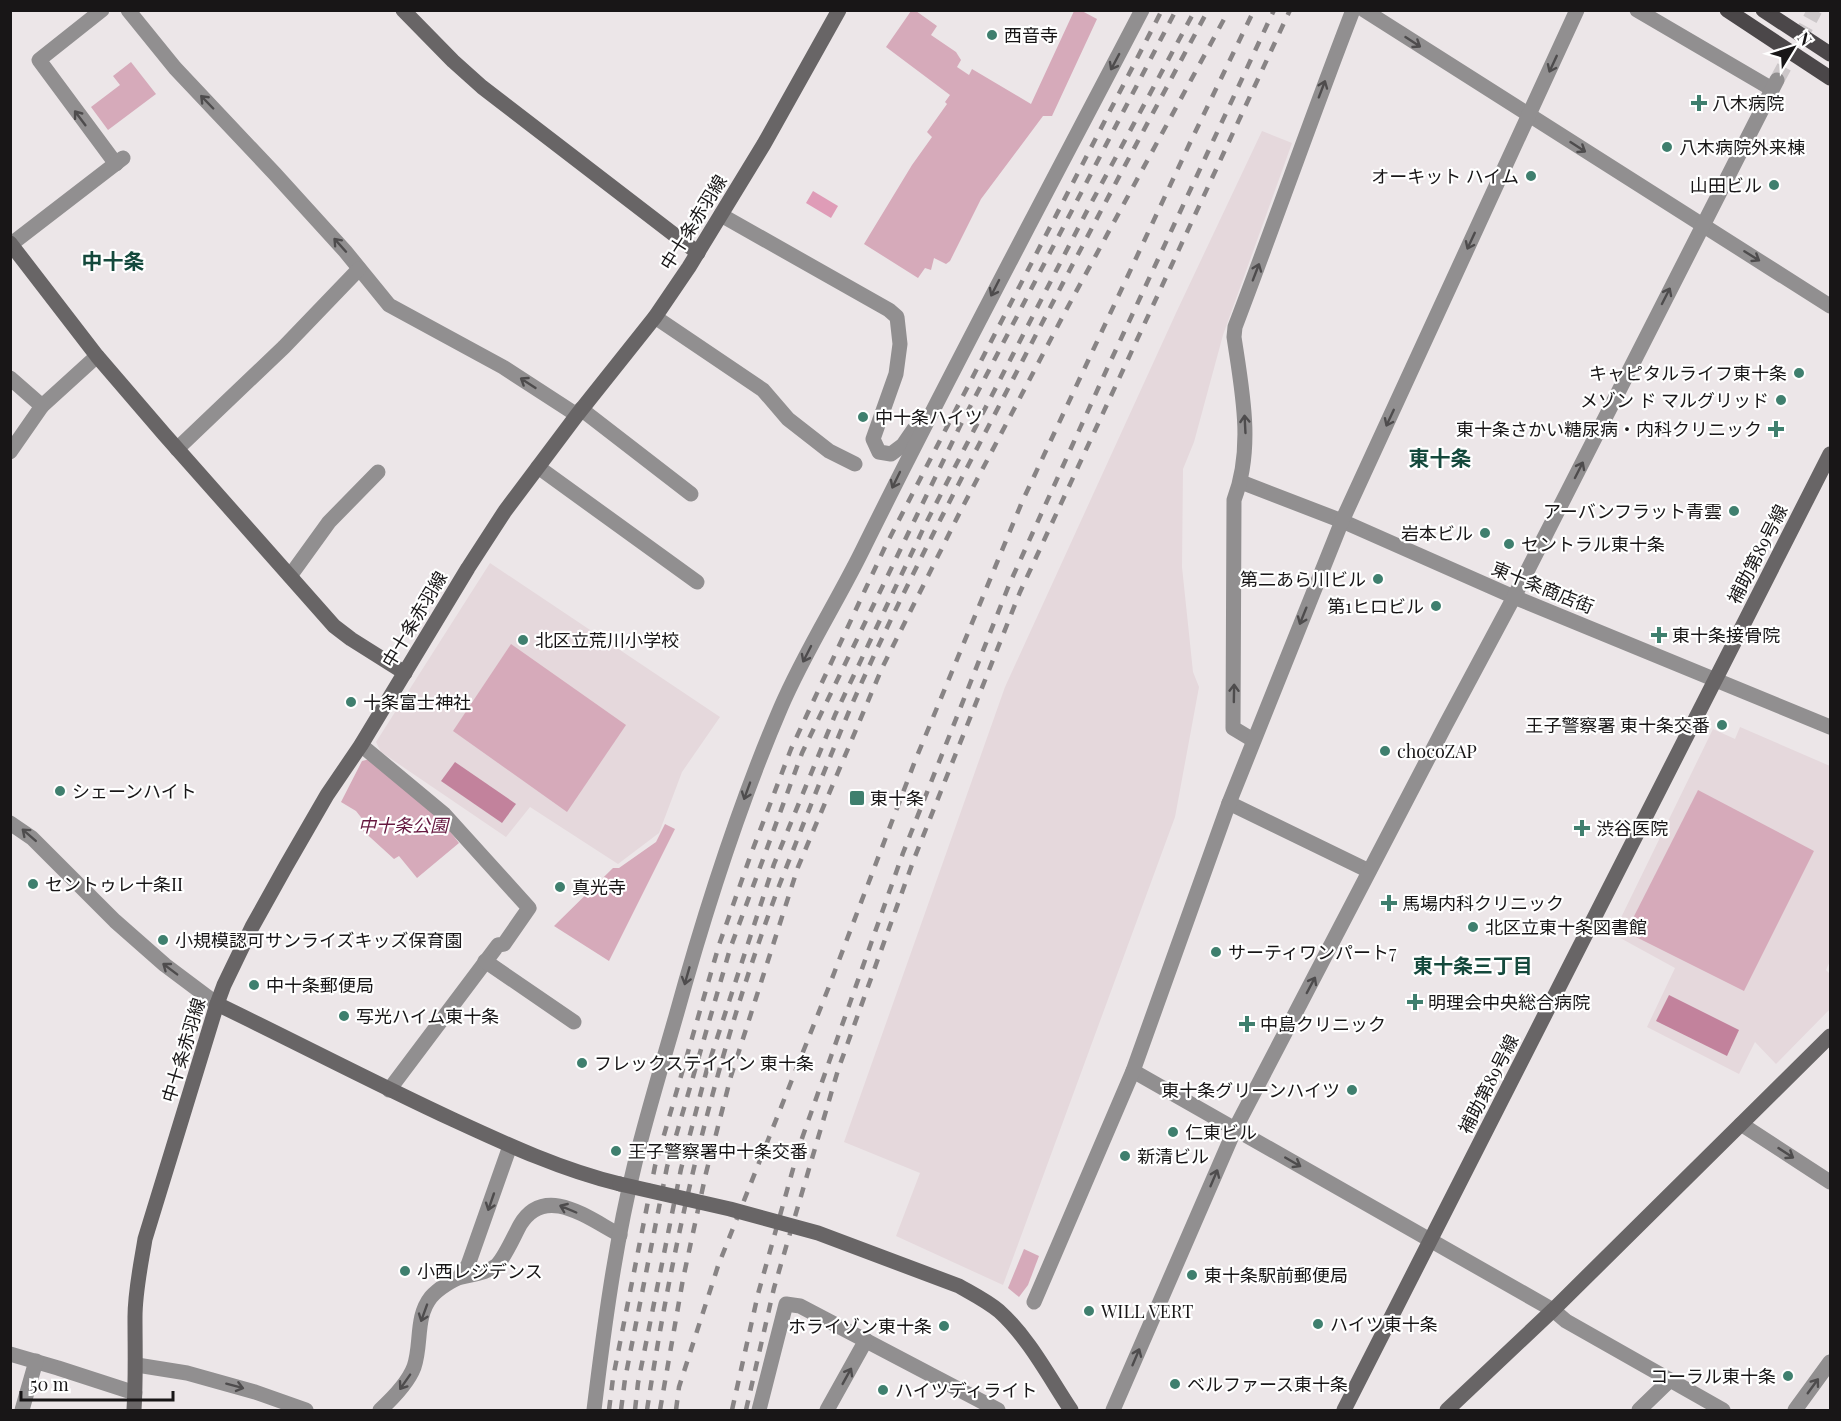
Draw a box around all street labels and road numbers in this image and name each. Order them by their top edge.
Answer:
street label: 中十条赤羽線 [654,170,732,274]
street label: 補助第89号線 [1722,500,1792,608]
street label: 東十条商店街 [1488,556,1598,618]
street label: 中十条赤羽線 [376,567,452,671]
street label: 中十条赤羽線 [156,995,210,1105]
street label: 補助第89号線 [1453,1030,1523,1138]

